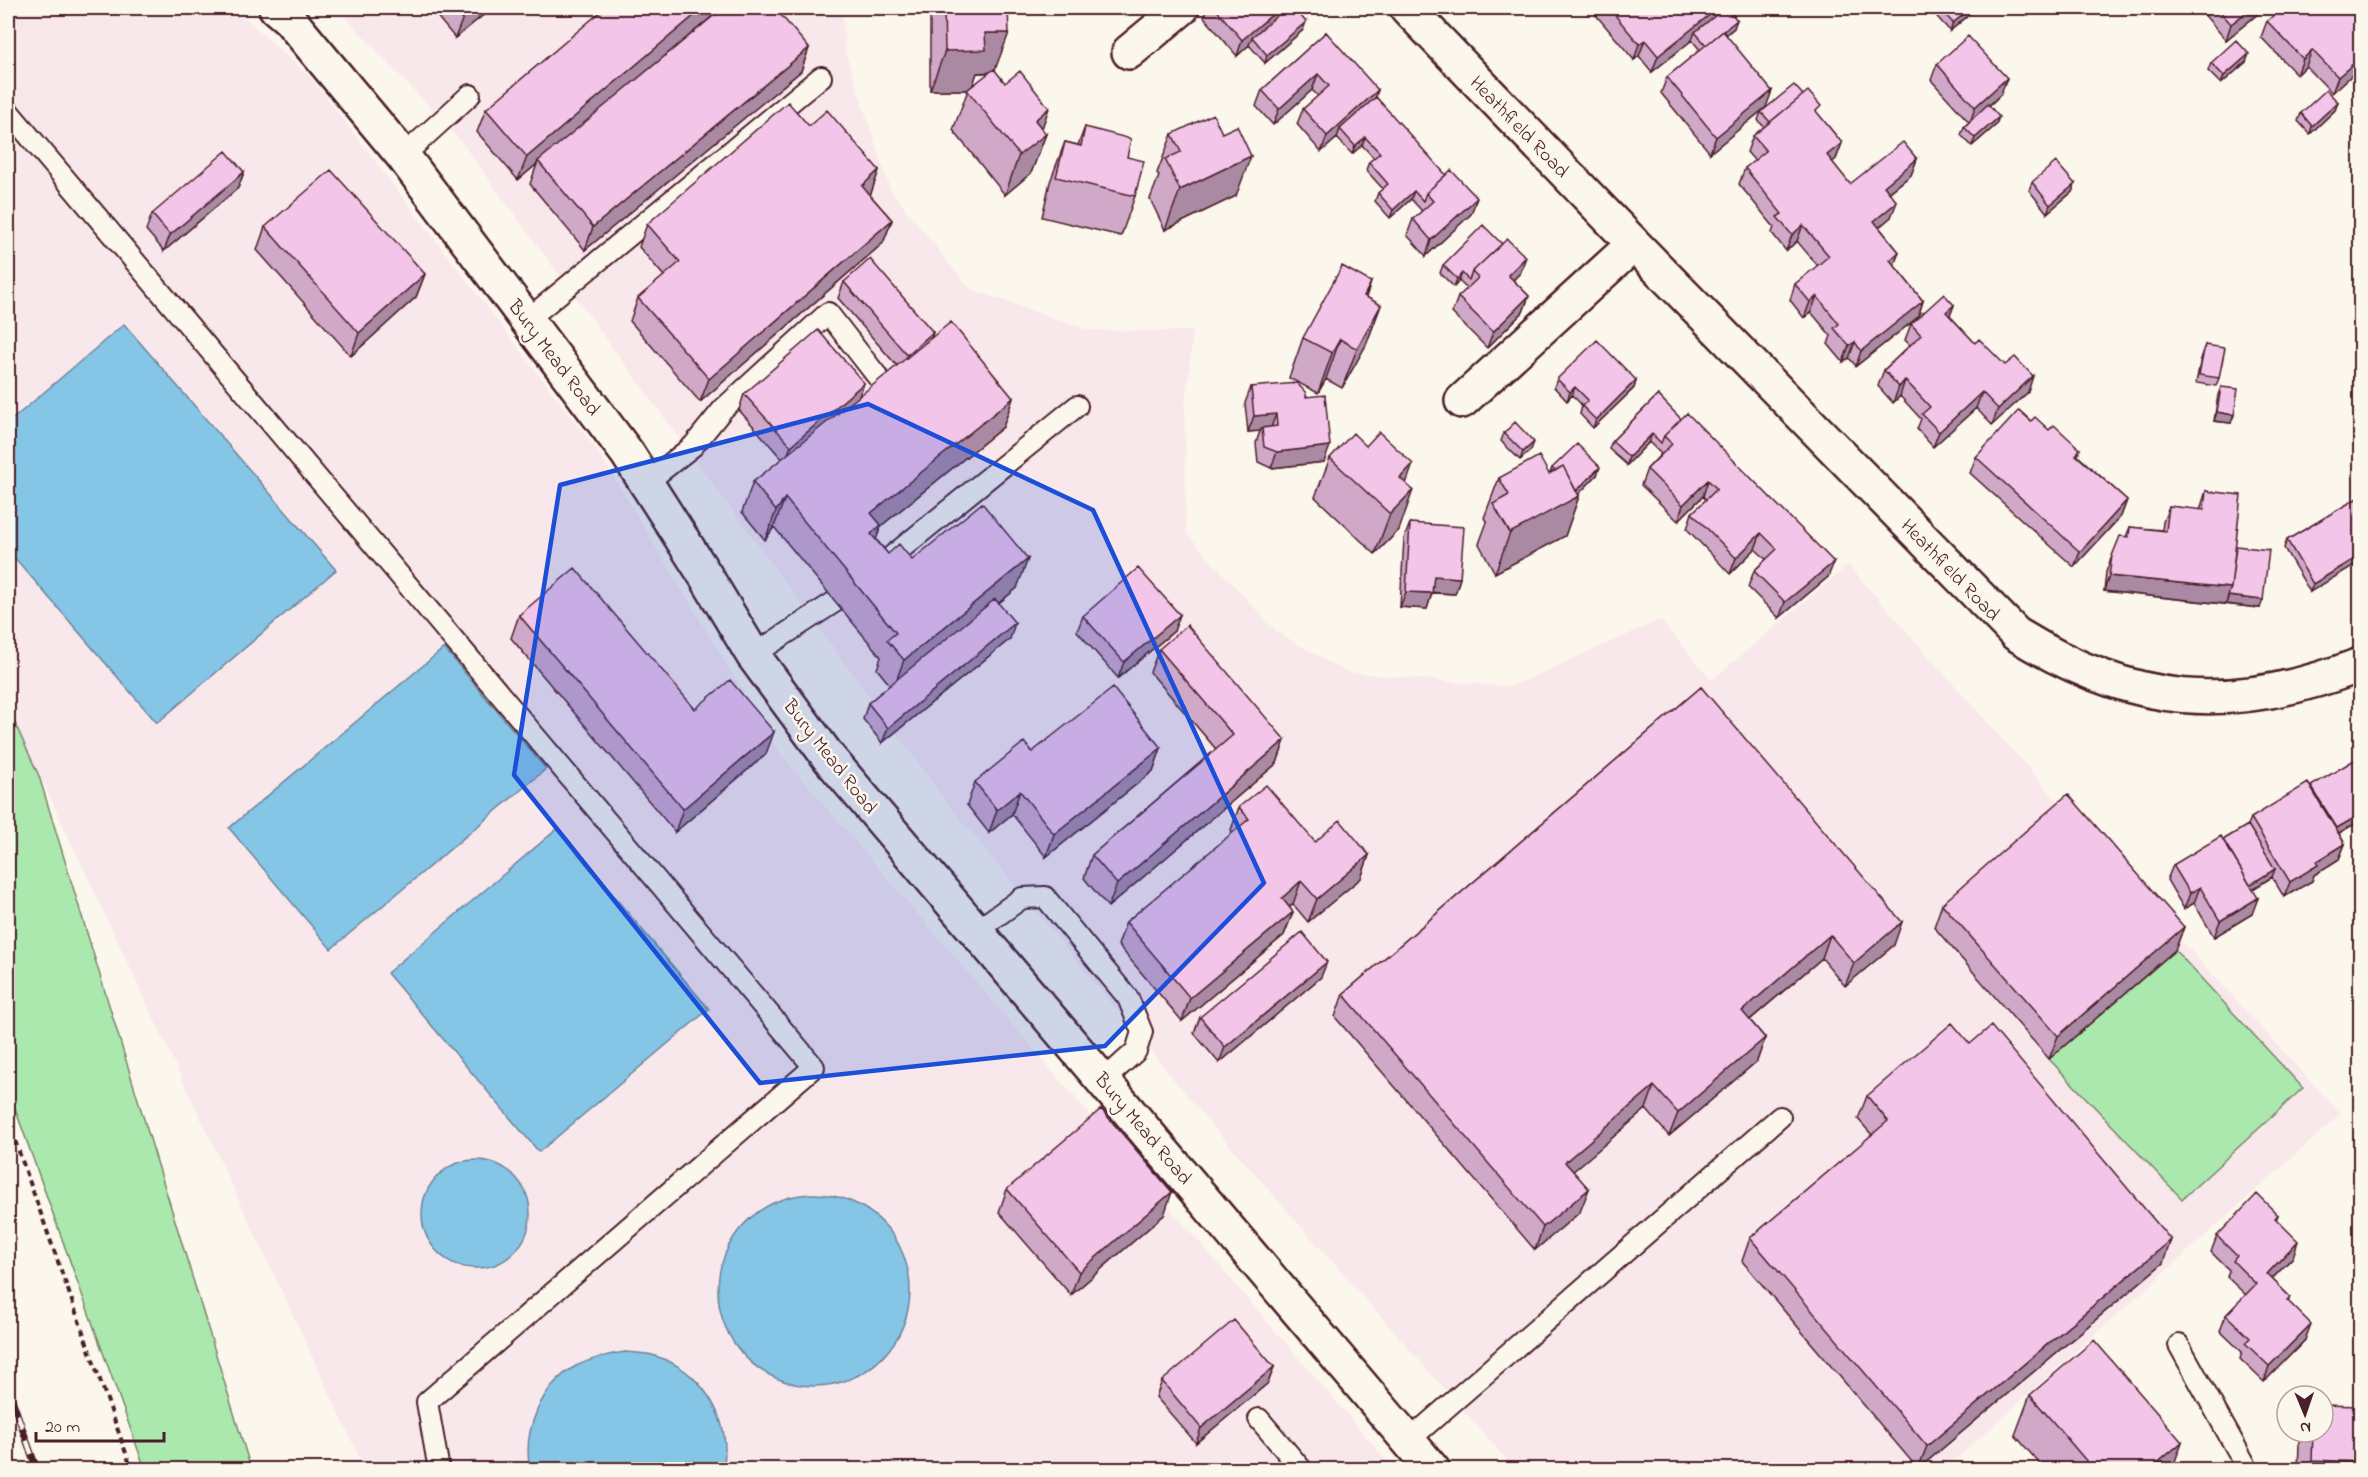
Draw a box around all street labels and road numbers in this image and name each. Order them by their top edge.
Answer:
street label: Heathfield Road [1462,70,1575,185]
street label: Bury Mead Road [499,294,606,423]
street label: Heathfield Road [1893,513,2006,628]
street label: Bury Mead Road [774,693,883,821]
street label: Bury Mead Road [1086,1066,1198,1192]

